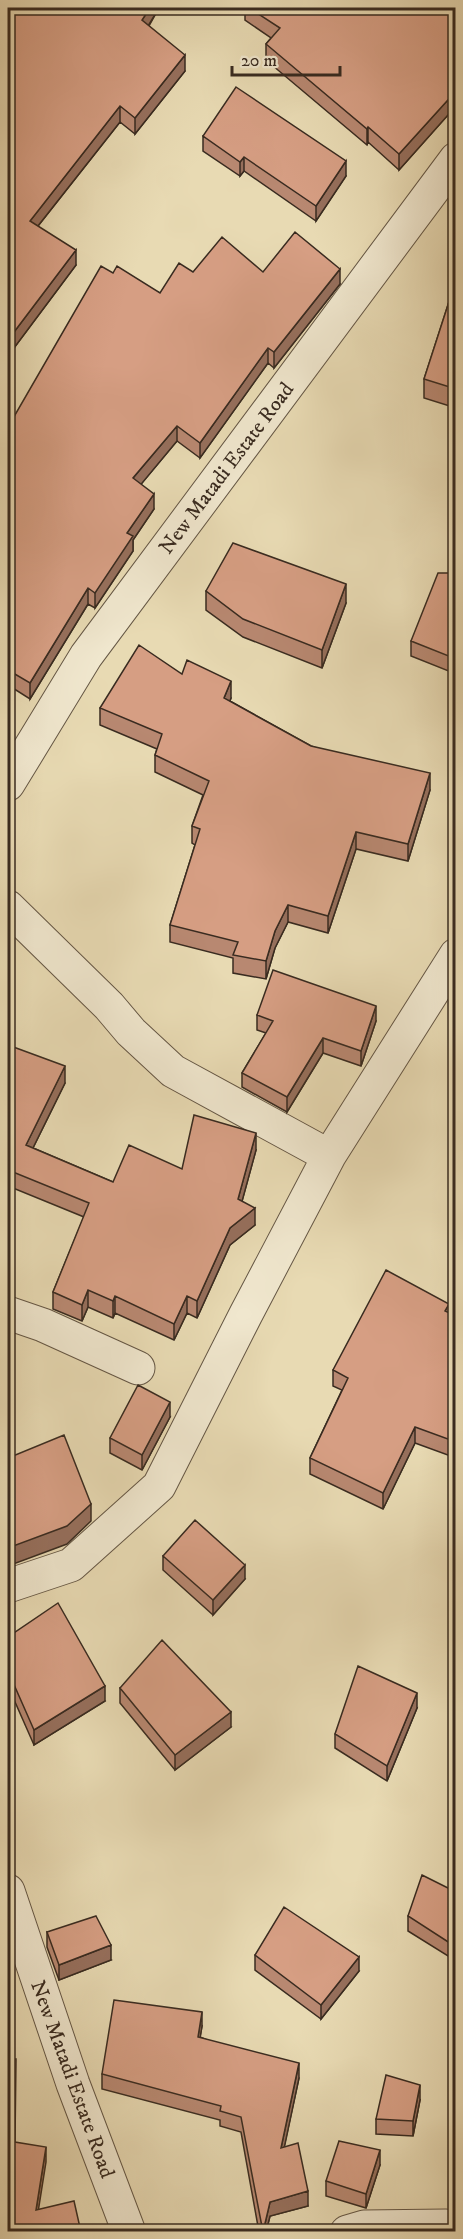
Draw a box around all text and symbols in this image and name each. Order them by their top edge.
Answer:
scale bar [232,39,340,77]
text: 20 m [241,50,277,72]
street label: New Matadi Estate Road [154,377,300,560]
street label: New Matadi Estate Road [24,1977,120,2182]

